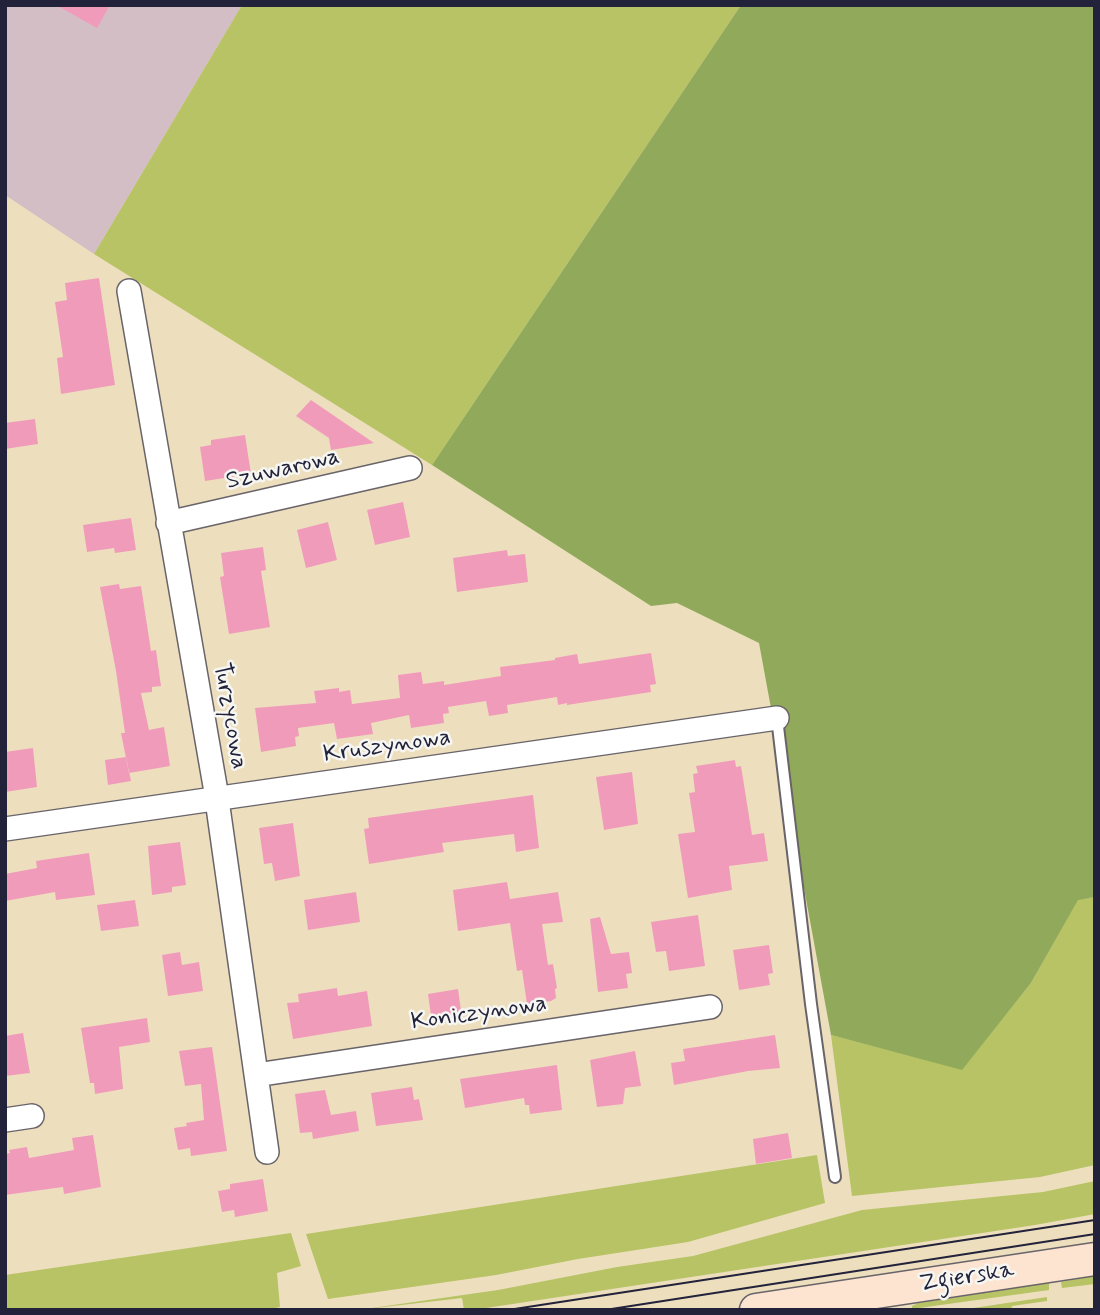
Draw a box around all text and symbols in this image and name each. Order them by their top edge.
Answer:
street label: Szuwarowa [223,443,343,497]
street label: Turzycowa [205,661,253,771]
street label: Kruszynowa [321,724,453,770]
street label: Koniczynowa [409,990,549,1038]
street label: Zgierska [918,1256,1016,1300]

